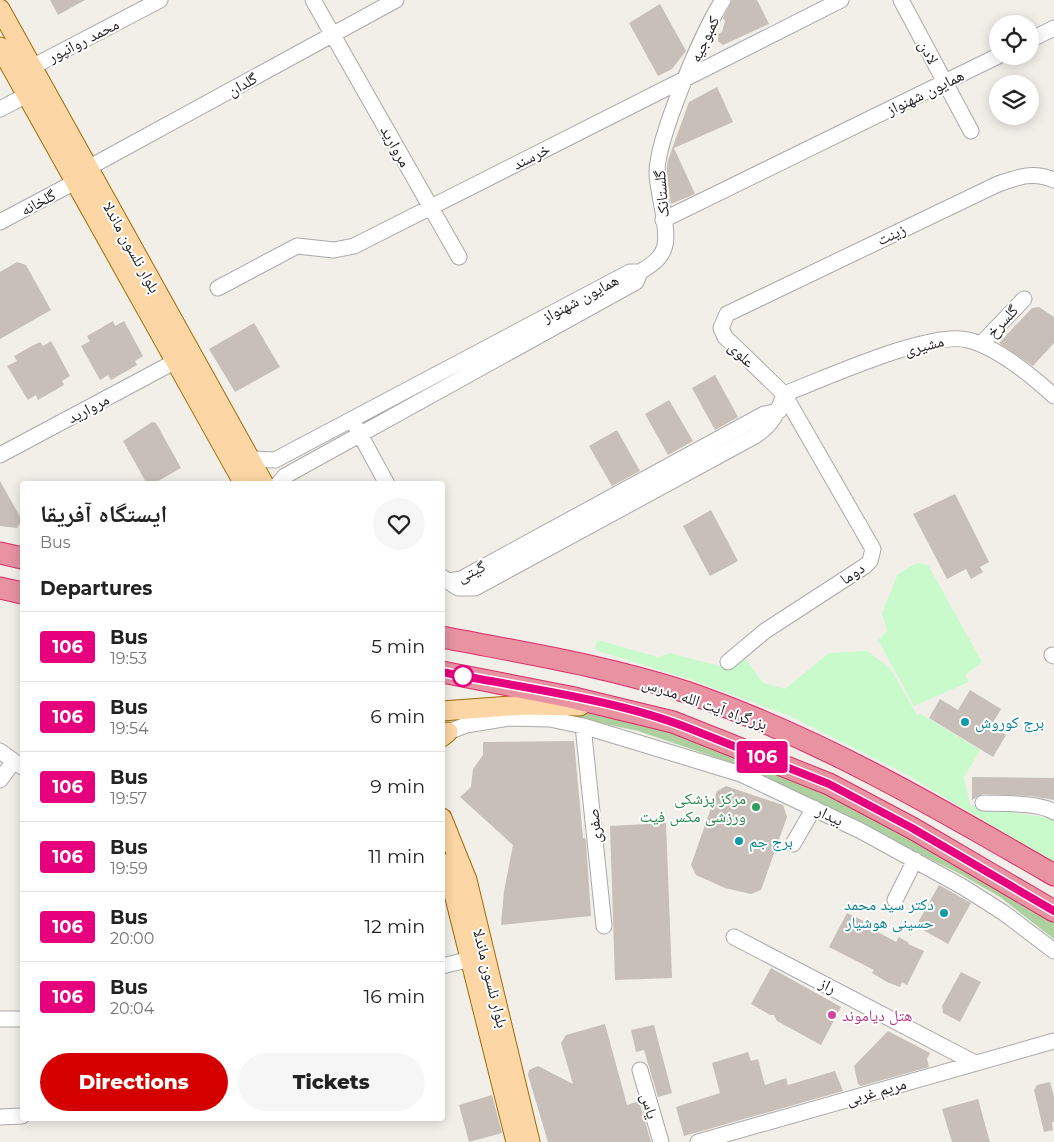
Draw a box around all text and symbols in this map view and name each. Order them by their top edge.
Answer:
street label: کمبوجیه [686,13,723,65]
street label: محمد روانپور [43,14,122,67]
map controls [989,15,1039,125]
button: locate [989,15,1039,65]
street label: لادن [914,37,943,68]
street label: همایون شهنواز [882,65,968,121]
street label: گلدان [224,68,261,101]
button: layers [989,75,1039,125]
street label: مروارید [377,122,415,170]
street label: خرسند [509,139,553,174]
street label: گلستانک [650,169,673,219]
street label: گلخانه [17,185,59,219]
street label: بلوار نلسون ماندلا [98,198,164,297]
street label: زینت [874,220,909,249]
street label: همایون شهنواز [538,270,622,328]
street label: گلسرخ [983,301,1023,342]
street label: مشیری [902,331,946,361]
street label: علوی [724,337,759,372]
street label: مروارید [64,390,112,427]
button: heart [373,498,425,550]
text: ایستگاه آفریقا [40,499,167,528]
text: Bus [40,533,71,552]
street label: گیتی [454,557,489,587]
street label: دوما [836,558,868,588]
text: Departures [40,577,152,600]
text: Bus [110,626,148,649]
text: 5 min [371,635,425,658]
text: 106 [52,636,83,658]
text: 19:53 [110,649,147,668]
unlabelled marker [452,665,474,687]
street label: بزرگراه آیت الله مدرس [639,673,770,735]
text: Bus [110,696,148,719]
text: 6 min [370,705,425,728]
text: 106 [52,706,83,728]
place label: برج کوروش [975,713,1044,733]
marker: برج کوروش [959,716,971,728]
text: 19:54 [110,719,149,738]
line badge: 106 [733,741,791,773]
text: 106 [747,746,777,768]
text: Bus [110,766,148,789]
text: 9 min [370,775,425,798]
text: 106 [52,776,83,798]
text: 19:57 [110,789,147,808]
place label: مرکز پزشکی ورزشی مکس فیت [640,789,746,827]
street label: بیدار [812,800,846,830]
marker: مرکز پزشکی ورزشی مکس فیت [750,801,762,813]
street label: صفری [583,807,607,844]
place label: برج جم [749,832,793,852]
marker: برج جم [733,835,745,847]
text: Bus [110,836,148,859]
text: 11 min [368,845,425,868]
text: 106 [52,846,83,868]
text: 19:59 [110,859,148,878]
place label: دکتر سید محمد حسینی هوشیار [844,895,934,933]
text: Bus [110,906,148,929]
marker: دکتر سید محمد حسینی هوشیار [938,907,950,919]
text: 12 min [364,915,425,938]
text: 106 [52,916,83,938]
street label: بلوار نلسون ماندلا [468,927,512,1030]
text: 20:00 [110,929,154,948]
street label: راز [815,973,839,998]
text: Bus [110,976,148,999]
text: 16 min [363,985,425,1008]
text: 106 [52,986,83,1008]
text: 20:04 [110,999,154,1018]
place label: هتل دیاموند [842,1006,912,1026]
marker: هتل دیاموند [826,1009,838,1021]
button: Directions [40,1053,228,1111]
button: Tickets [238,1053,425,1111]
street label: مریم غربی [844,1074,909,1110]
street label: یاس [636,1091,662,1121]

